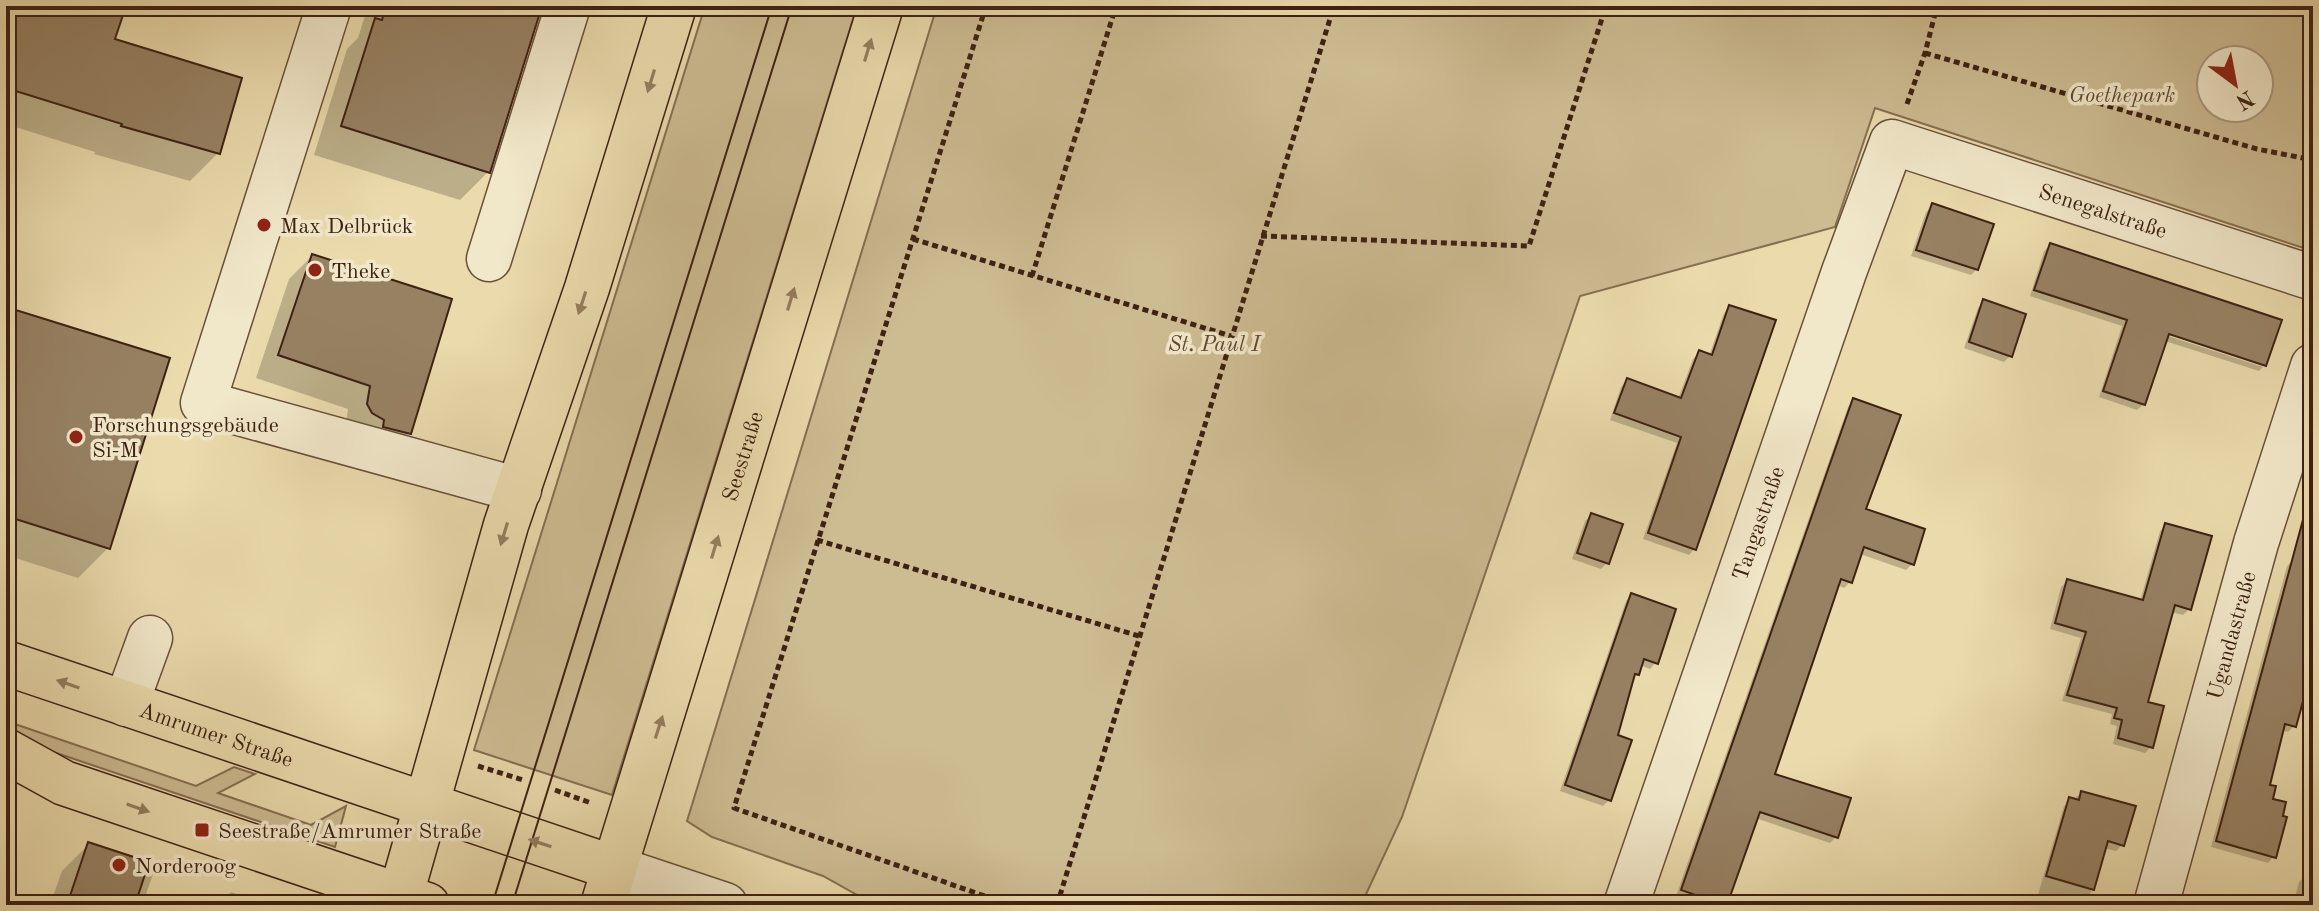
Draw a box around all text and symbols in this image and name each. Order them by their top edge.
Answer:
one-way arrow [862,38,875,62]
north arrow [2195,44,2275,124]
one-way arrow [644,69,656,93]
park label: Goethepark [2069,85,2176,107]
text: N [2231,85,2257,113]
street label: Senegalstraße [2036,181,2169,243]
marker: Max Delbrück [255,216,273,234]
place label: Max Delbrück [280,216,413,238]
marker: Theke [306,261,324,279]
place label: Theke [331,261,390,283]
one-way arrow [786,286,798,310]
one-way arrow [575,291,587,315]
park label: St. Paul I [1168,334,1262,356]
street label: Seestraße [720,409,768,504]
place label: Forschungsgebäude Si-M [92,415,279,462]
marker: Forschungsgebäude Si-M [67,428,85,446]
street label: Tangastraße [1730,464,1789,584]
one-way arrow [497,522,510,546]
one-way arrow [709,535,722,559]
street label: Ugandastraße [2204,569,2261,702]
one-way arrow [56,678,80,690]
street label: Amrumer Straße [136,700,295,772]
one-way arrow [653,715,666,739]
one-way arrow [126,802,150,814]
marker: Seestraße/Amrumer Straße [193,821,211,839]
place label: Seestraße/Amrumer Straße [218,821,481,843]
one-way arrow [528,837,552,849]
marker: Norderoog [110,856,128,874]
place label: Norderoog [135,856,236,878]

